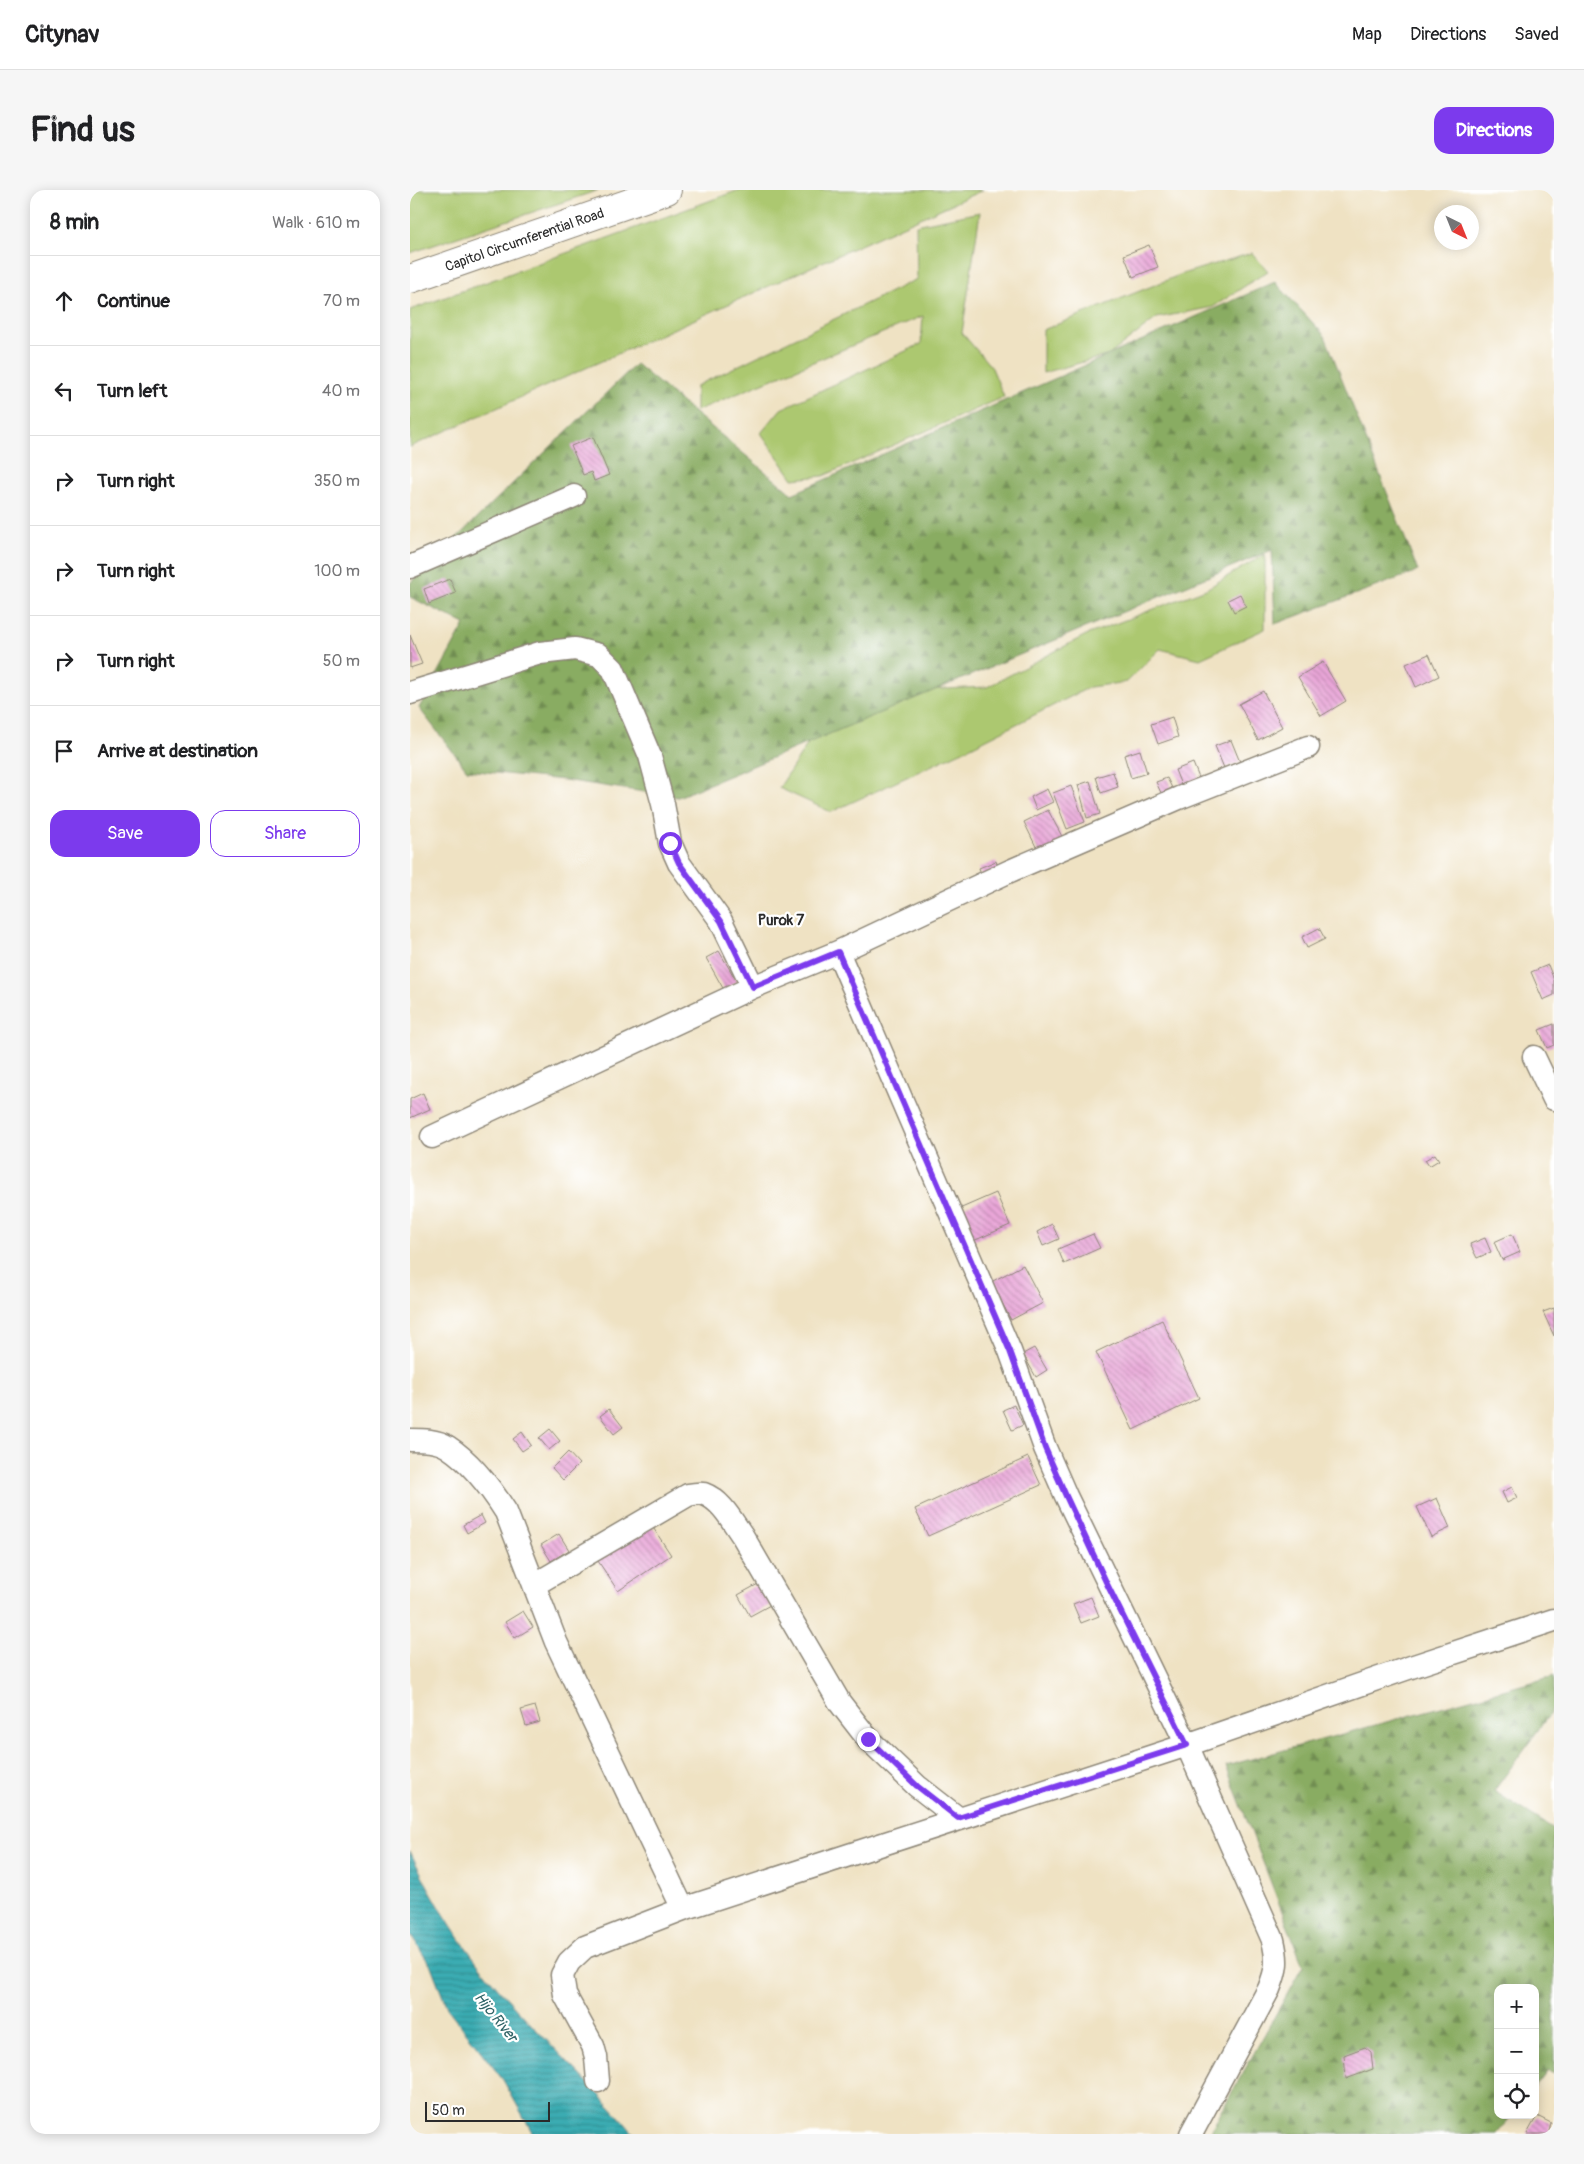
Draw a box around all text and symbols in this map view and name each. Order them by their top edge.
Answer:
text: Citynav [25,20,100,49]
text: Map [1352,23,1382,46]
text: Directions [1410,23,1486,46]
text: Saved [1514,23,1559,46]
button: Directions [1434,107,1554,154]
text: Find us [30,108,135,152]
street label: Capitol Circumferential Road [443,204,606,275]
north arrow [1434,205,1479,250]
text: 8 min [50,209,99,236]
text: Walk · 610 m [272,213,360,233]
icon: ahead [50,287,78,315]
text: Continue [97,289,170,313]
text: 70 m [323,291,360,311]
icon: left [50,377,78,405]
text: Turn left [97,379,167,403]
text: 40 m [322,381,360,401]
icon: right [50,467,78,495]
text: Turn right [97,469,175,493]
text: 350 m [314,471,360,491]
icon: right [50,557,78,585]
text: Turn right [97,559,175,583]
text: 100 m [314,561,360,581]
icon: right [50,647,78,675]
text: Turn right [97,649,175,673]
text: 50 m [323,651,360,671]
icon: arrive [50,737,78,765]
text: Arrive at destination [97,739,258,763]
button: Save [50,810,200,857]
button: Share [210,810,360,857]
route start [659,832,682,855]
district label: Purok 7 [758,911,804,930]
route end [857,1728,880,1751]
map controls [1494,1984,1539,2119]
button: + [1494,1984,1539,2029]
water label: Hijo River [470,1989,522,2047]
button: − [1494,2029,1539,2074]
button: locate [1494,2074,1539,2119]
scale bar [425,2099,550,2122]
text: 50 m [432,2102,465,2119]

